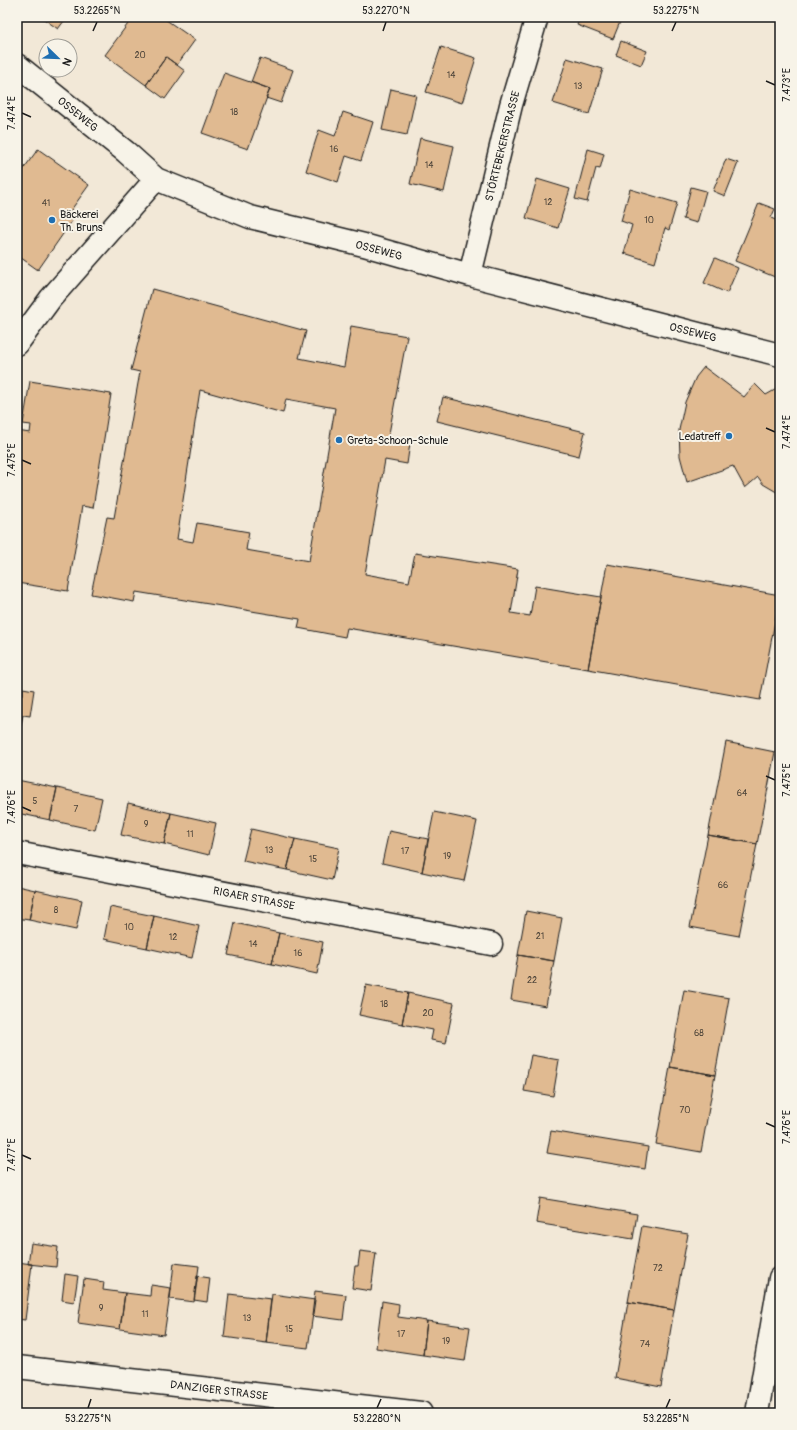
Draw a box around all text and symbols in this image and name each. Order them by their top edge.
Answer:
text: 53.2265°N [74,5,121,17]
text: 53.2270°N [362,5,410,17]
text: 53.2275°N [653,5,699,17]
north arrow [38,38,78,78]
house number: 20 [134,50,146,61]
text: N [59,56,74,68]
text: 7.473°E [781,68,793,102]
house number: 14 [447,70,456,81]
house number: 13 [574,81,582,92]
street label: STÖRTEBEKERSTRASSE [482,89,523,203]
street label: OSSEWEG [55,94,100,135]
text: 7.474°E [6,96,18,130]
house number: 18 [230,107,238,118]
house number: 16 [330,144,338,155]
house number: 14 [425,160,434,171]
house number: 12 [544,197,552,208]
house number: 41 [42,198,50,209]
place label: Bäckerei Th. Bruns [60,208,103,234]
marker: Bäckerei Th. Bruns [47,215,57,225]
house number: 10 [644,215,654,226]
street label: OSSEWEG [354,238,404,263]
street label: OSSEWEG [668,320,718,345]
text: 7.474°E [781,415,793,449]
place label: Ledatreff [678,430,721,443]
marker: Ledatreff [724,431,734,441]
place label: Greta-Schoon-Schule [347,434,449,447]
marker: Greta-Schoon-Schule [334,435,344,445]
text: 7.475°E [6,443,18,477]
text: 7.475°E [781,763,793,797]
house number: 64 [737,788,748,799]
text: 7.476°E [6,790,18,824]
house number: 5 [33,796,38,807]
house number: 7 [74,804,79,815]
house number: 9 [144,819,149,830]
house number: 11 [186,829,194,840]
house number: 13 [265,845,273,856]
house number: 17 [401,846,409,857]
house number: 19 [443,851,451,862]
house number: 15 [309,854,317,865]
house number: 66 [718,880,728,891]
street label: RIGAER STRASSE [212,884,296,913]
house number: 8 [54,905,59,916]
house number: 10 [124,922,134,933]
house number: 21 [536,931,544,942]
house number: 12 [169,932,177,943]
house number: 14 [249,939,258,950]
house number: 16 [294,948,302,959]
house number: 22 [527,975,537,986]
house number: 18 [380,999,388,1010]
house number: 20 [422,1008,434,1019]
house number: 68 [694,1028,704,1039]
house number: 70 [680,1105,690,1116]
text: 7.476°E [781,1110,793,1144]
text: 7.477°E [6,1138,18,1172]
house number: 72 [653,1263,663,1274]
house number: 9 [99,1303,104,1314]
house number: 11 [141,1309,149,1320]
house number: 13 [243,1313,251,1324]
house number: 15 [285,1324,293,1335]
house number: 17 [397,1329,405,1340]
house number: 19 [442,1336,450,1347]
house number: 74 [640,1339,651,1350]
street label: DANZIGER STRASSE [169,1378,269,1403]
text: 53.2275°N [65,1413,111,1425]
text: 53.2280°N [353,1413,401,1425]
text: 53.2285°N [643,1413,689,1425]

